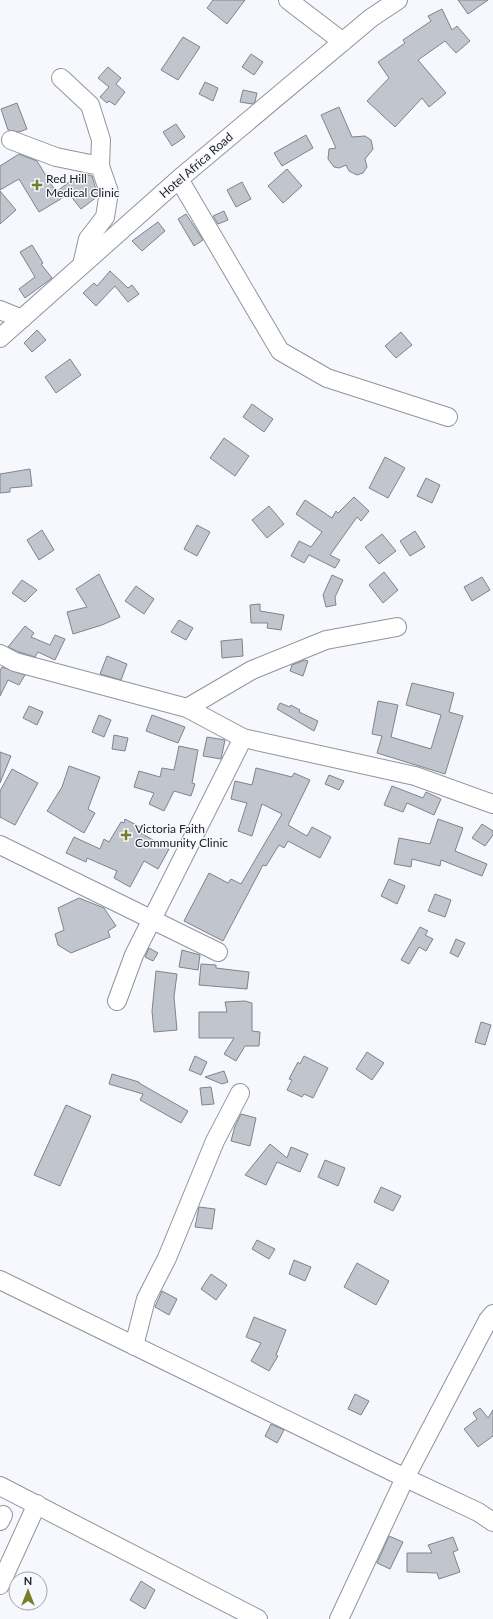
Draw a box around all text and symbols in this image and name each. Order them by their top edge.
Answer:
street label: Hotel Africa Road [156,129,236,201]
place label: Red Hill Medical Clinic [46,171,120,200]
marker: Red Hill Medical Clinic [31,179,43,191]
place label: Victoria Faith Community Clinic [135,821,228,850]
marker: Victoria Faith Community Clinic [120,829,132,841]
north arrow [8,1571,48,1611]
text: N [24,1574,32,1587]

